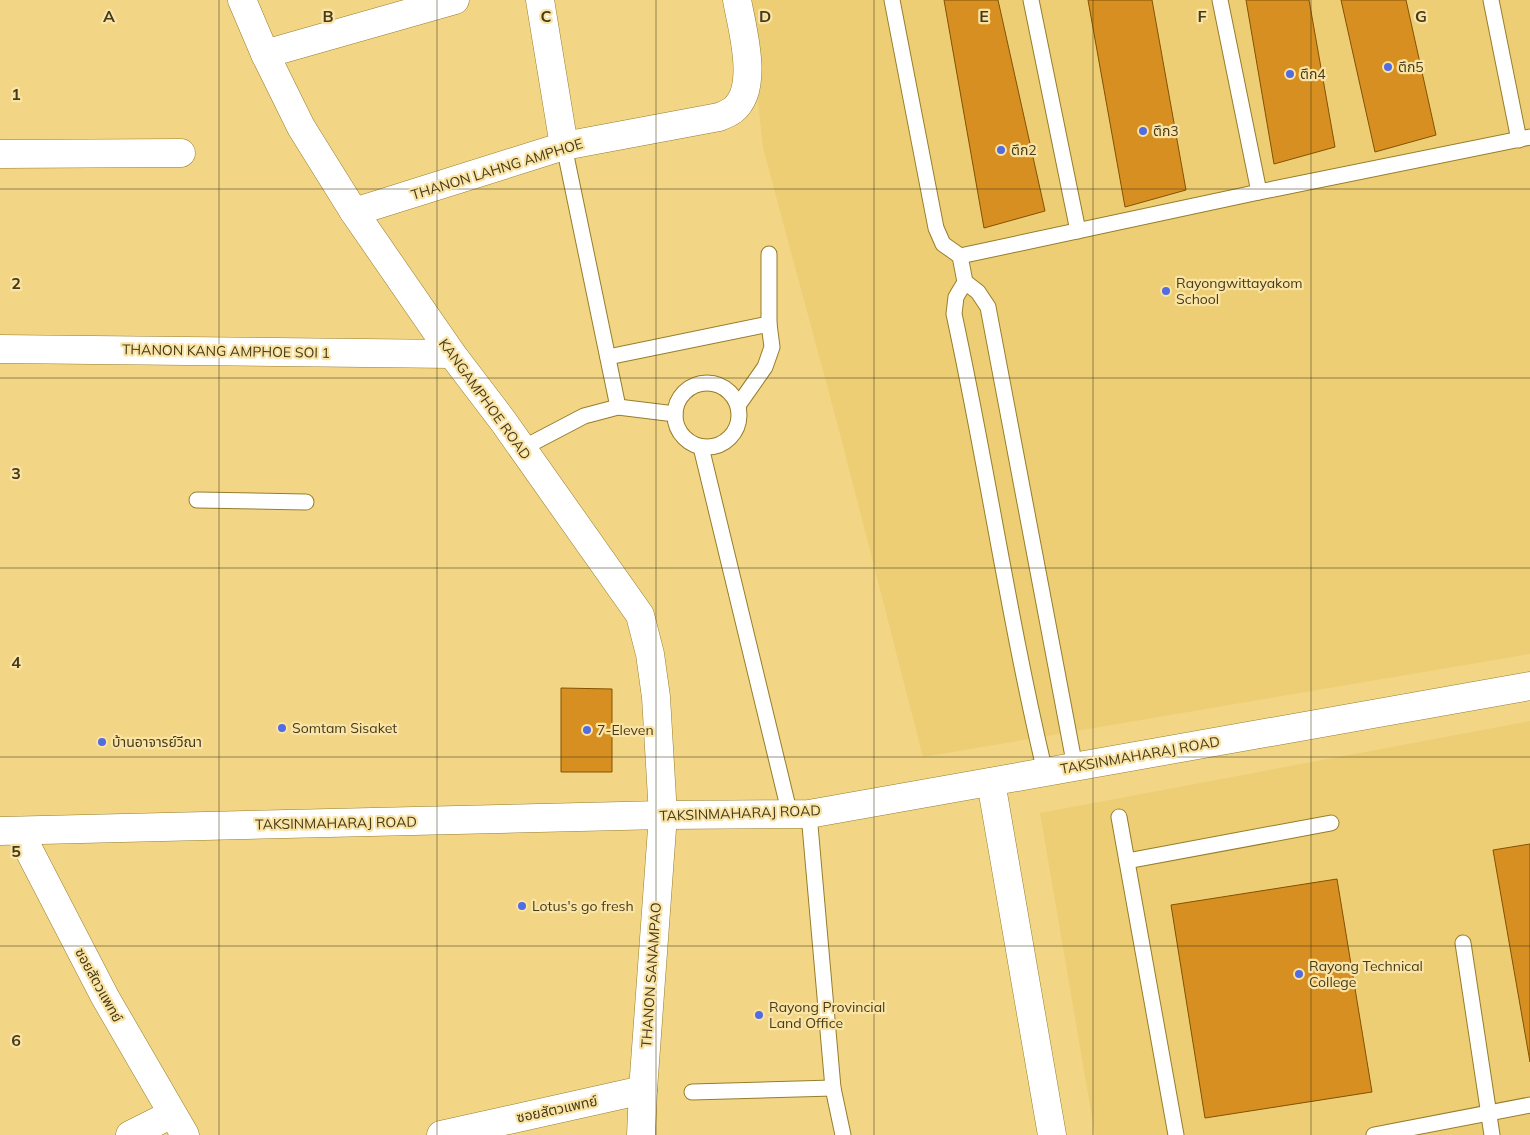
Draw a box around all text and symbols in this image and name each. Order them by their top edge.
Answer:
text: A [103,6,115,26]
text: B [322,6,334,26]
text: C [541,6,552,26]
text: D [759,6,771,26]
text: E [979,6,989,26]
text: F [1197,6,1207,26]
text: G [1415,6,1427,26]
place label: ตึก5 [1398,58,1424,76]
marker: ตึก5 [1382,61,1394,73]
place label: ตึก4 [1300,65,1326,83]
marker: ตึก4 [1284,68,1296,80]
text: 1 [11,84,21,104]
place label: ตึก3 [1153,122,1179,140]
marker: ตึก3 [1137,125,1149,137]
street label: THANON LAHNG AMPHOE [409,134,585,204]
place label: ตึก2 [1011,141,1037,159]
marker: ตึก2 [995,144,1007,156]
text: 2 [11,273,21,293]
place label: Rayongwittayakom School [1176,274,1302,308]
marker: Rayongwittayakom School [1160,285,1172,297]
street label: KANGAMPHOE ROAD [435,335,535,463]
street label: THANON KANG AMPHOE SOI 1 [122,340,330,362]
text: 3 [11,463,21,483]
text: 4 [11,652,21,672]
place label: Somtam Sisaket [292,719,397,737]
place label: 7-Eleven [597,721,654,739]
marker: Somtam Sisaket [276,722,288,734]
marker: 7-Eleven [581,724,593,736]
street label: TAKSINMAHARAJ ROAD [1059,732,1221,778]
place label: บ้านอาจารย์วีณา [112,733,202,751]
marker: บ้านอาจารย์วีณา [96,736,108,748]
street label: TAKSINMAHARAJ ROAD [659,801,821,825]
street label: TAKSINMAHARAJ ROAD [255,813,417,833]
text: 5 [11,841,21,861]
place label: Lotus's go fresh [532,897,634,915]
marker: Lotus's go fresh [516,900,528,912]
street label: THANON SANAMPAO [637,902,665,1048]
street label: ซอยสัตวแพทย์ [71,945,127,1025]
place label: Rayong Technical College [1309,957,1423,991]
marker: Rayong Technical College [1293,968,1305,980]
place label: Rayong Provincial Land Office [769,998,885,1032]
marker: Rayong Provincial Land Office [753,1009,765,1021]
text: 6 [11,1030,21,1050]
street label: ซอยสัตวแพทย์ [515,1092,599,1126]

